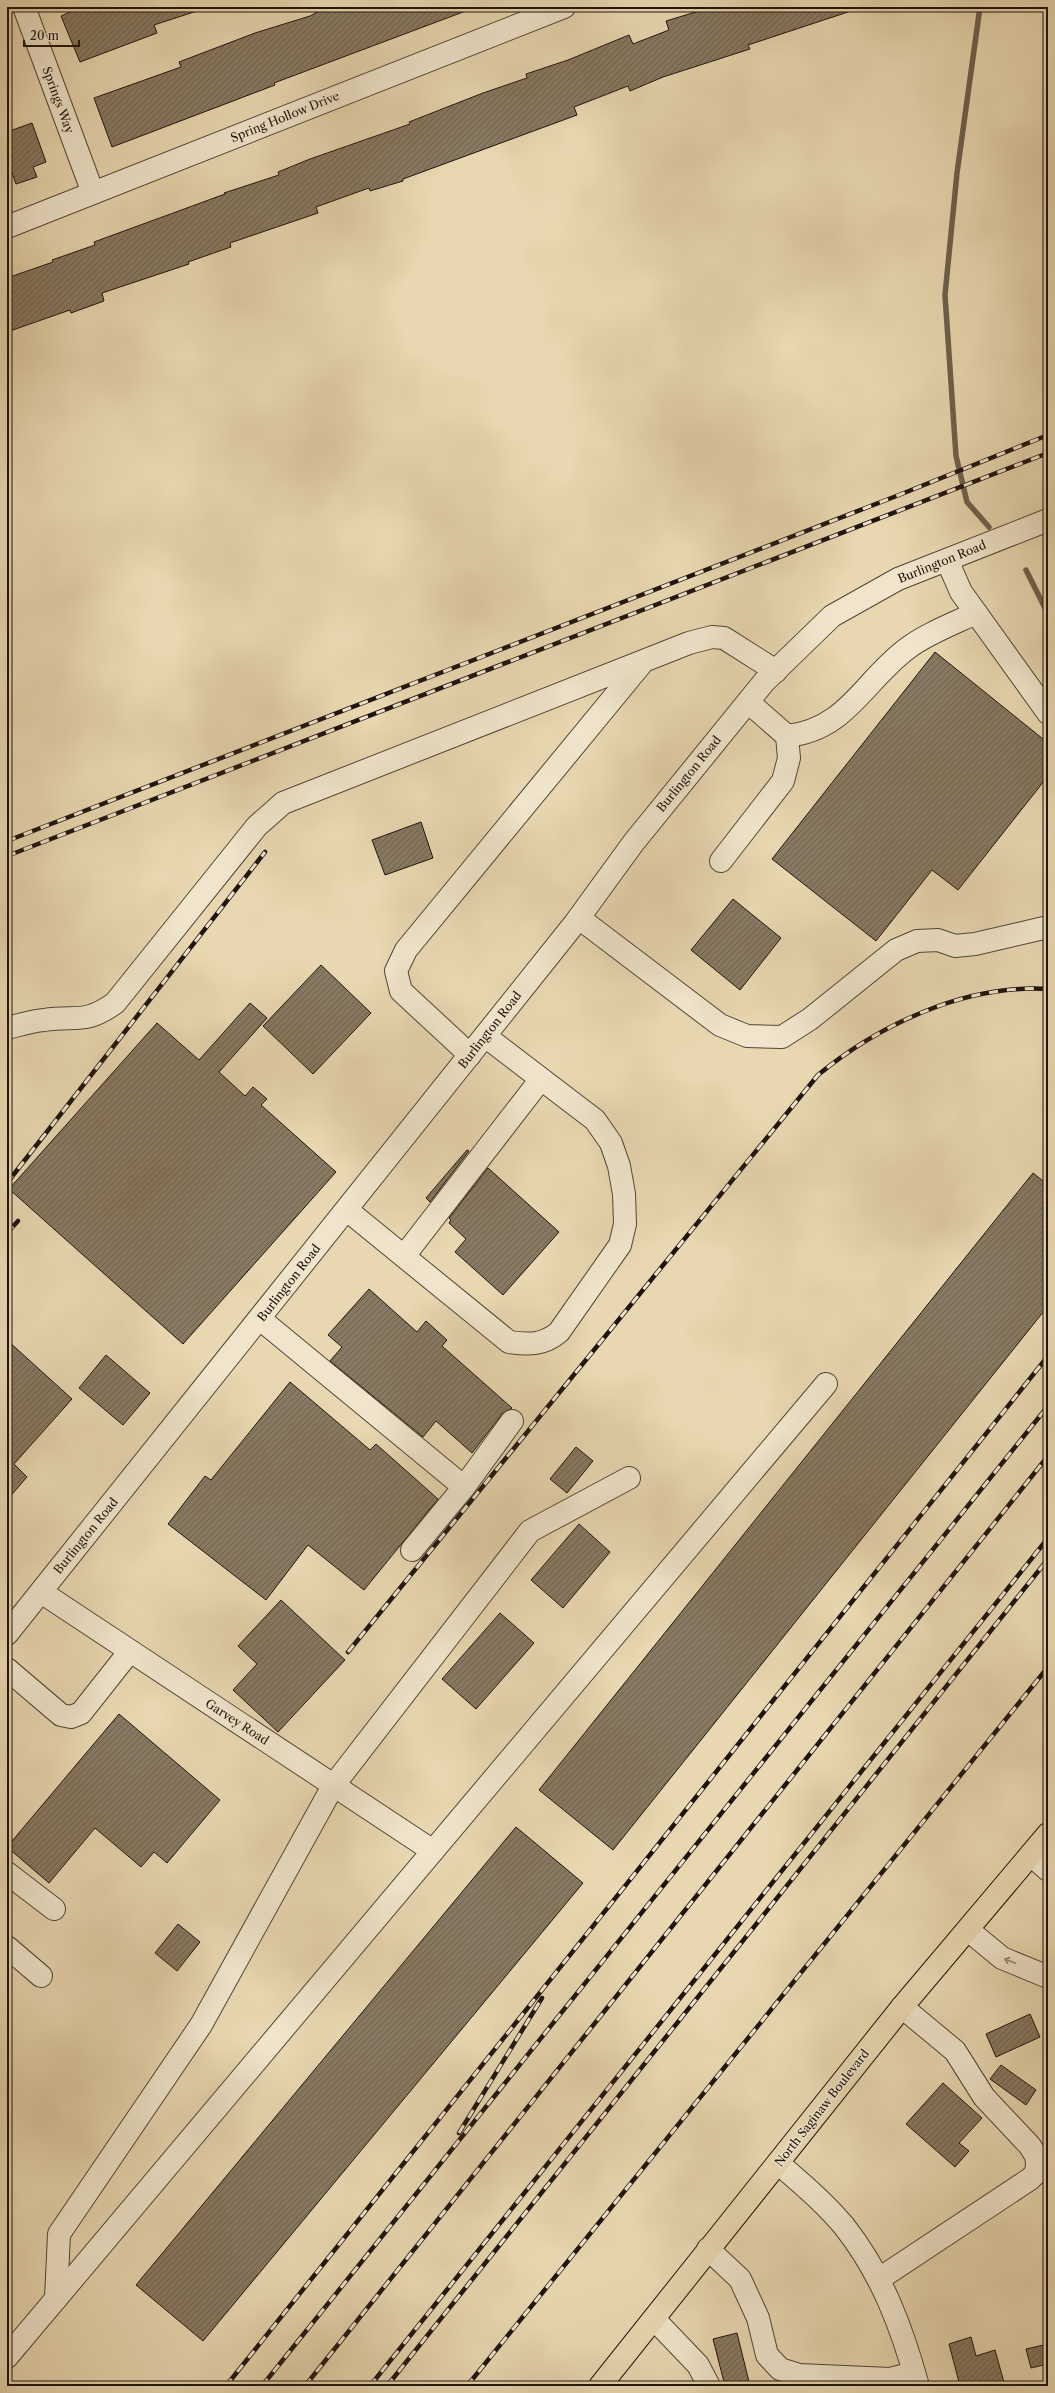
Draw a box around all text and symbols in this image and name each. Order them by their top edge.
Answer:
scale bar [24,22,79,48]
text: 20 m [30,28,59,43]
street label: Springs Way [39,64,78,135]
street label: Spring Hollow Drive [228,88,342,145]
street label: Burlington Road [895,537,989,586]
street label: Burlington Road [653,732,724,815]
street label: Burlington Road [455,988,525,1071]
street label: Burlington Road [254,1241,324,1324]
street label: Burlington Road [50,1494,121,1577]
street label: Garvey Road [203,1695,272,1748]
one-way arrow [1005,1957,1017,1965]
street label: North Saginaw Boulevard [771,2046,872,2169]

